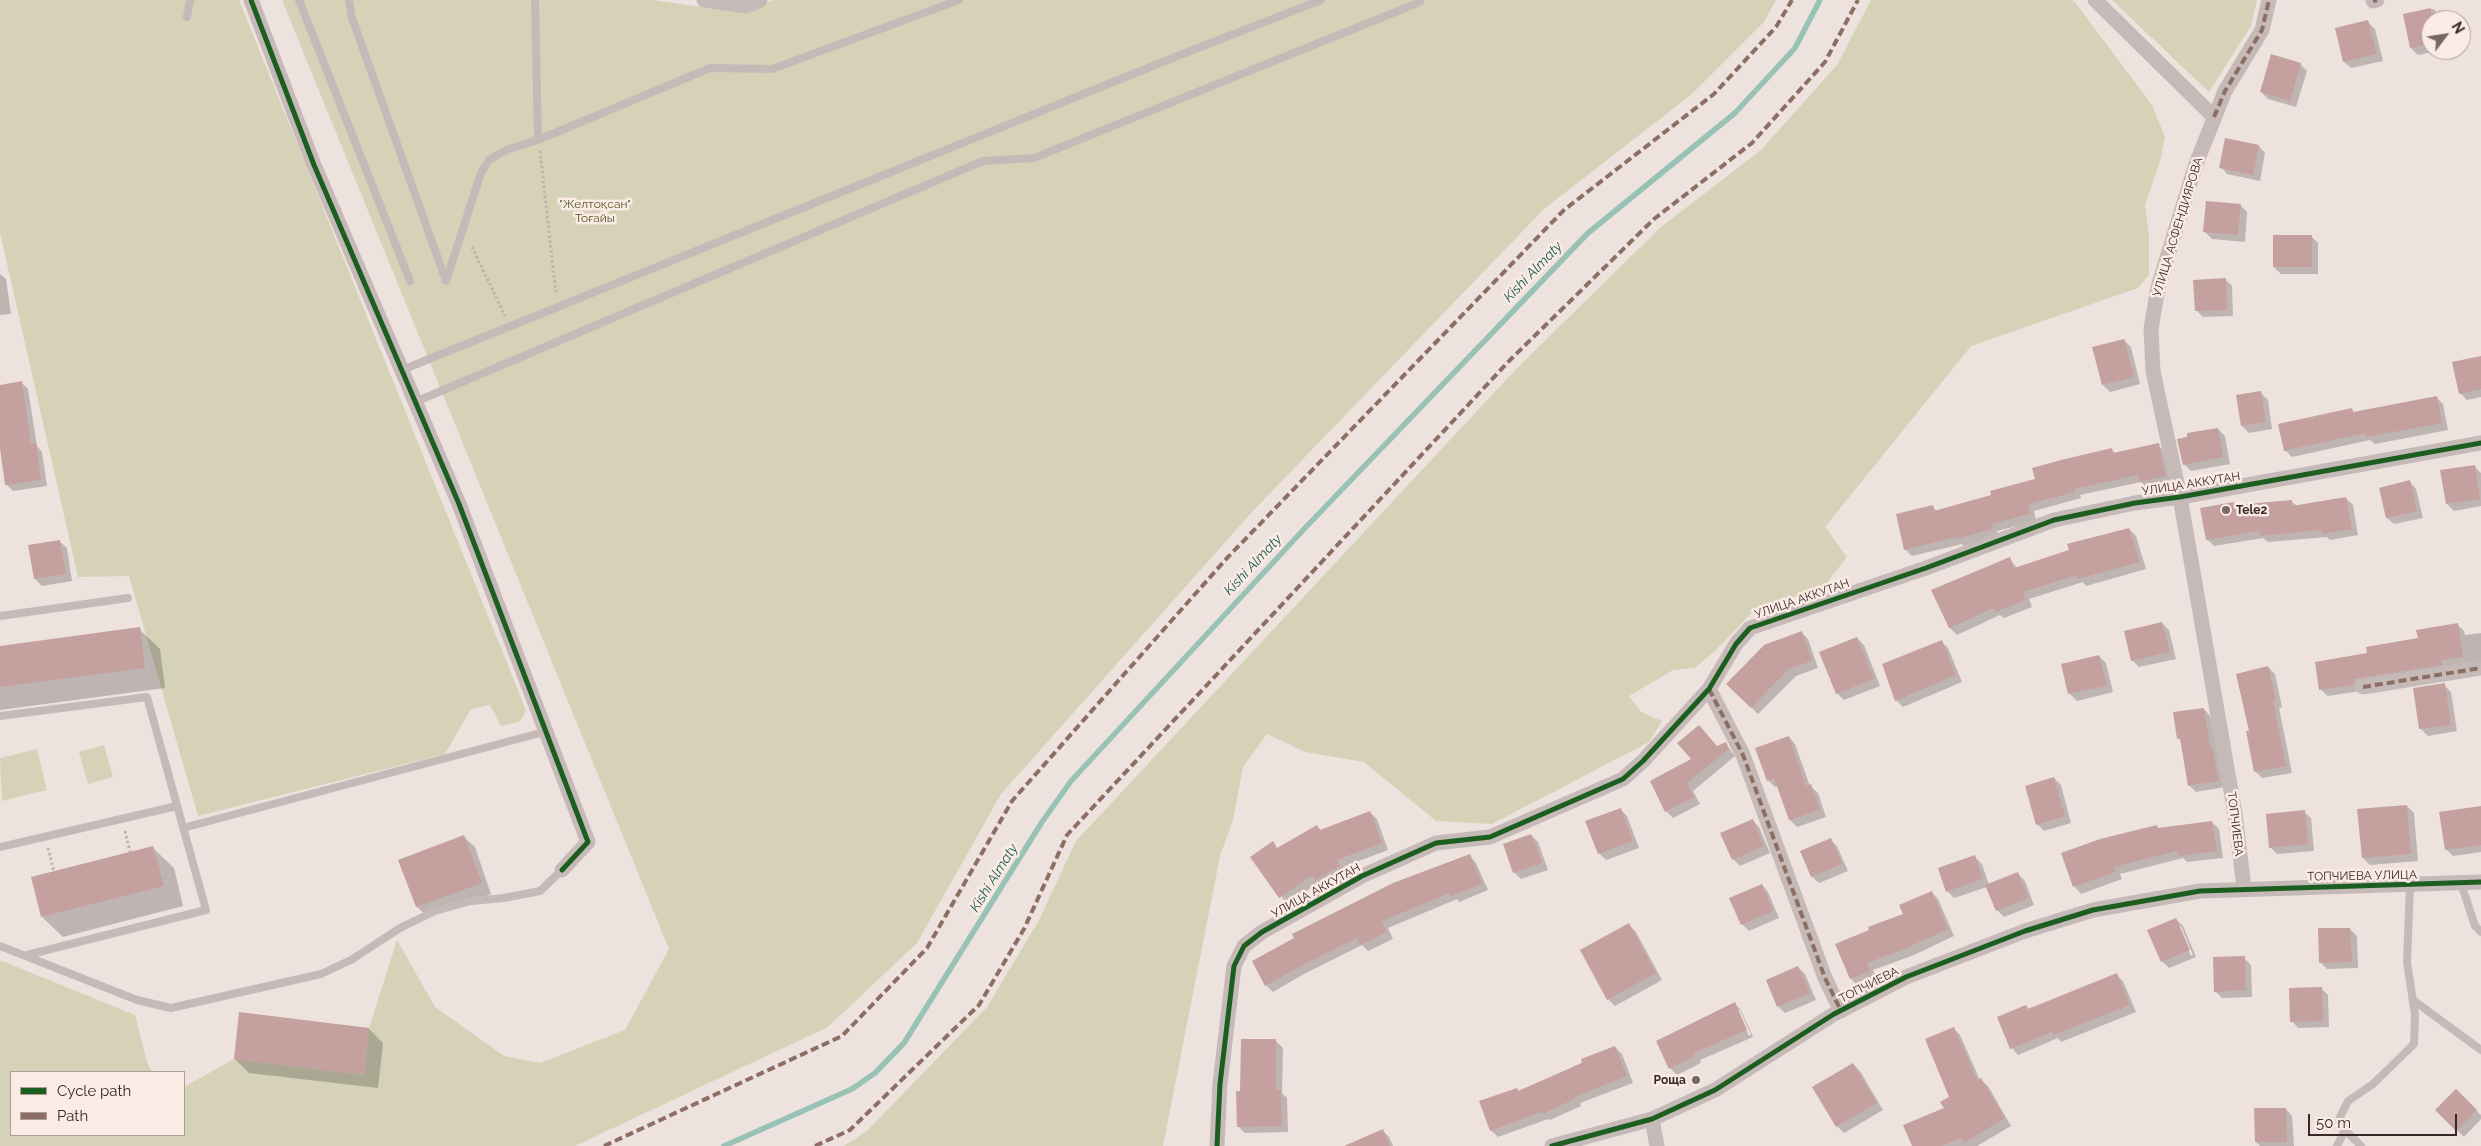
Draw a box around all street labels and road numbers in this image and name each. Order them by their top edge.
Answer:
street label: УЛИЦА АСФЕНДИЯРОВА [2150,155,2206,299]
street label: УЛИЦА АККУТАН [2141,469,2241,499]
street label: УЛИЦА АККУТАН [1753,576,1851,622]
street label: ТОПЧИЕВА [2224,791,2246,857]
street label: УЛИЦА АККУТАН [1269,861,1363,921]
street label: ТОПЧИЕВА УЛИЦА [2307,868,2417,884]
street label: ТОПЧИЕВА [1837,964,1901,1006]

